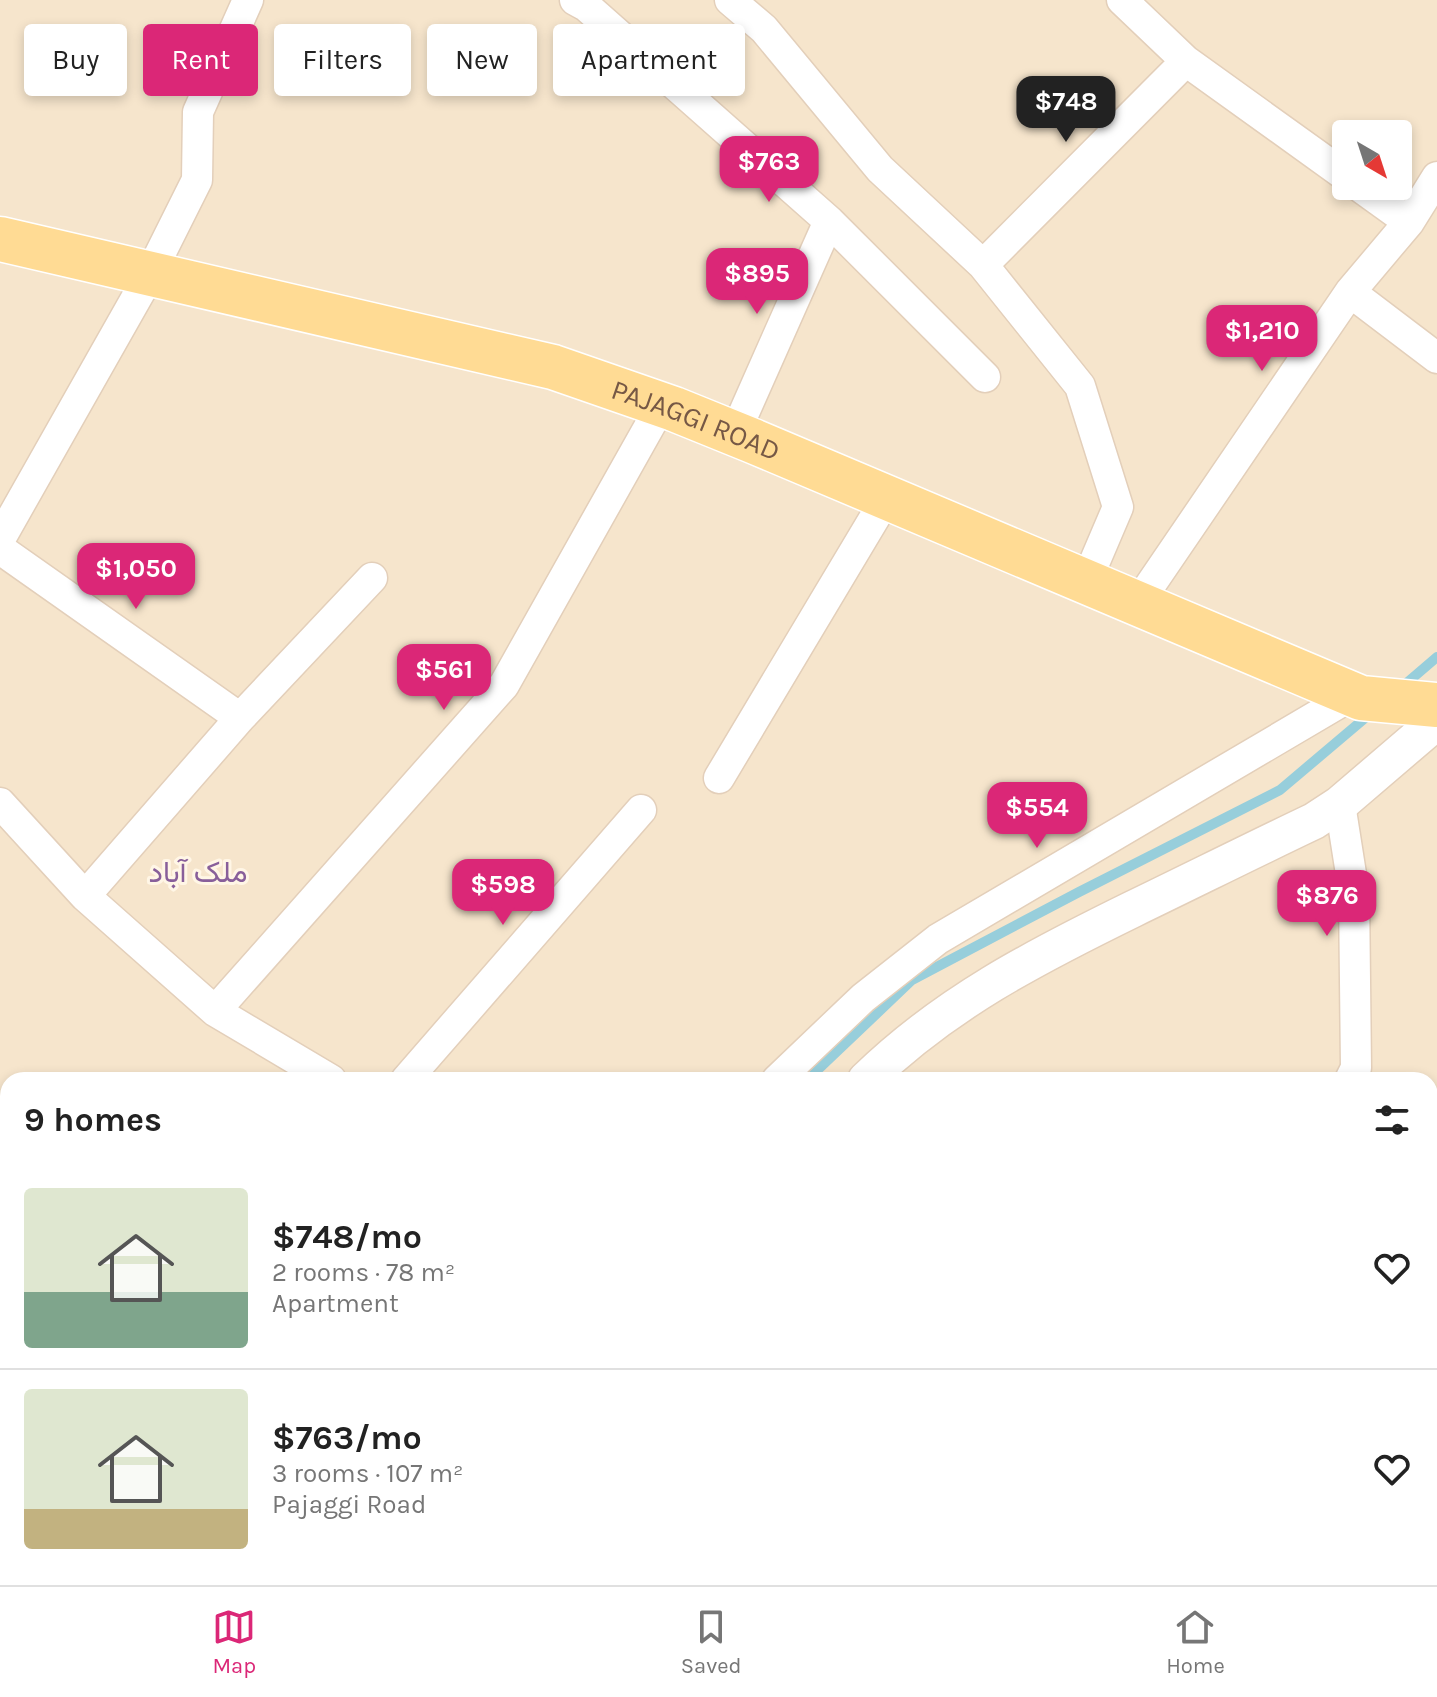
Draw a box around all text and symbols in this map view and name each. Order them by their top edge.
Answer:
chip: Buy [24,24,127,96]
chip: Rent [143,24,258,96]
chip: Filters [274,24,411,96]
chip: New [427,24,537,96]
chip: Apartment [553,24,745,96]
pin: $748 [1019,76,1113,144]
text: $748 [1034,86,1098,117]
north arrow [1332,120,1412,200]
map controls [1332,120,1412,200]
pin: $763 [722,136,816,204]
text: $763 [738,146,800,177]
pin: $895 [710,248,804,316]
text: $895 [724,258,790,289]
pin: $1,210 [1197,305,1327,373]
text: $1,210 [1224,315,1300,346]
street label: PAJAGGI ROAD [607,372,785,467]
pin: $1,050 [71,543,201,611]
text: $1,050 [95,553,177,584]
pin: $561 [397,644,491,712]
text: $561 [415,654,473,685]
pin: $554 [990,782,1084,850]
text: $554 [1005,792,1069,823]
district label: ملک آباد [149,854,247,890]
pin: $598 [456,859,550,927]
text: $598 [470,869,536,900]
pin: $876 [1280,870,1374,938]
text: $876 [1295,880,1359,911]
icon: filters [1370,1098,1414,1142]
text: 9 homes [24,1100,162,1140]
text: $748/mo [272,1217,422,1257]
icon: home [88,1220,184,1316]
icon: heart [1370,1246,1414,1290]
text: 2 rooms · 78 m² [272,1257,455,1288]
text: Apartment [272,1288,399,1319]
text: $763/mo [272,1418,422,1458]
icon: home [88,1421,184,1517]
icon: heart [1370,1447,1414,1491]
text: 3 rooms · 107 m² [272,1458,463,1489]
text: Pajaggi Road [272,1489,426,1520]
tab: Map [212,1605,256,1679]
tab: Saved [681,1605,742,1679]
tab: Home [1166,1605,1225,1679]

